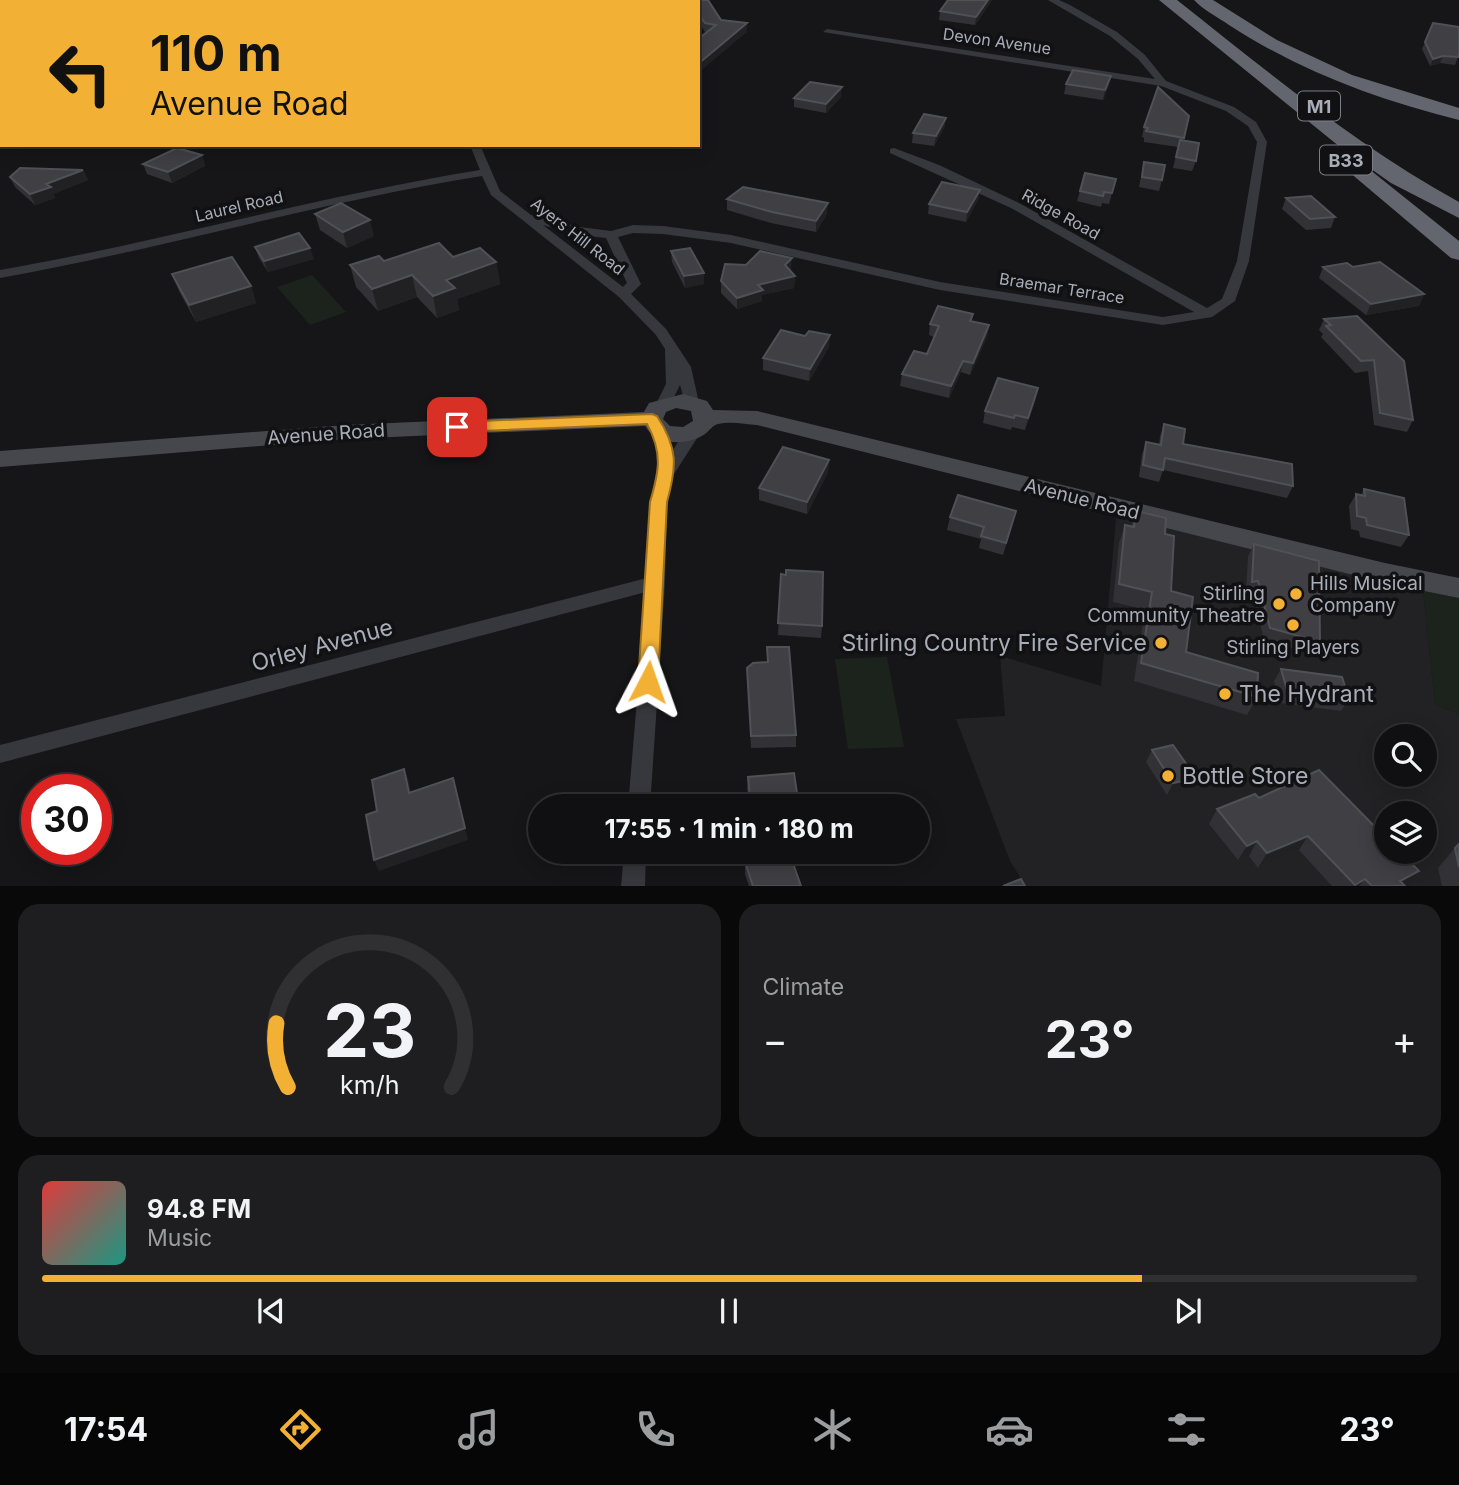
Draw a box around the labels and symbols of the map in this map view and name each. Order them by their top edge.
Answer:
street label: Devon Avenue [942,24,1052,58]
road number: M1 [1298,92,1340,120]
road number: B33 [1320,146,1372,174]
street label: Ridge Road [1018,184,1104,244]
street label: Laurel Road [193,186,285,226]
street label: Ayers Hill Road [527,193,629,279]
street label: Braemar Terrace [998,268,1126,308]
pin [427,397,487,457]
street label: Avenue Road [266,418,386,450]
street label: Avenue Road [1022,474,1142,524]
place label: Hills Musical Company [1310,572,1423,617]
place label: Stirling Community Theatre [1087,582,1265,627]
marker: Hills Musical Company [1288,586,1304,602]
marker: Stirling Community Theatre [1271,596,1287,612]
street label: Orley Avenue [248,613,396,677]
marker: Stirling Players [1285,617,1301,633]
place label: Stirling Country Fire Service [842,629,1147,657]
marker: Stirling Country Fire Service [1153,635,1169,651]
place label: Stirling Players [1226,636,1360,659]
position arrow [611,645,685,719]
place label: The Hydrant [1239,680,1374,708]
marker: The Hydrant [1217,686,1233,702]
place label: Bottle Store [1182,762,1308,790]
marker: Bottle Store [1160,768,1176,784]
speed limit sign: 30 [21,774,112,865]

